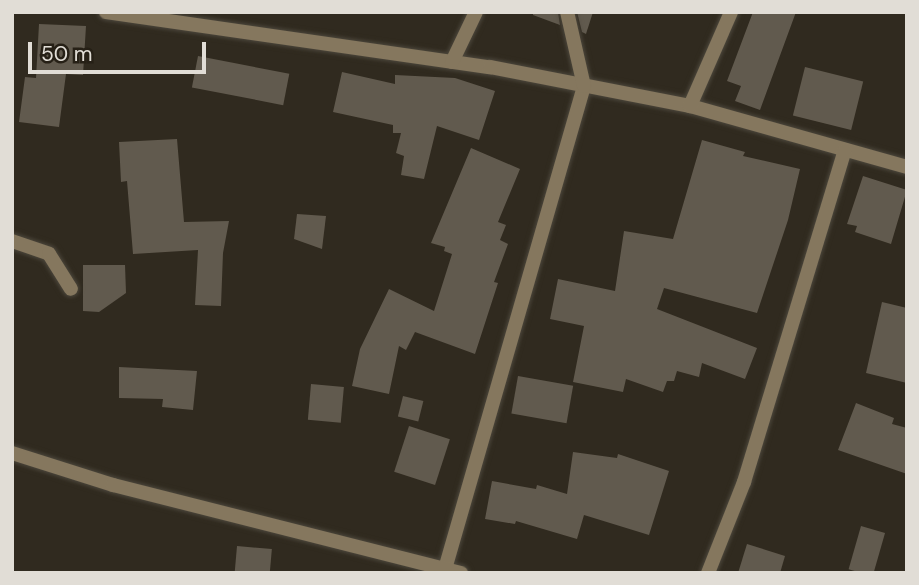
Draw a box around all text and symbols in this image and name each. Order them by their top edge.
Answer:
scale bar [32,28,210,72]
text: 50 m [41,40,92,68]

